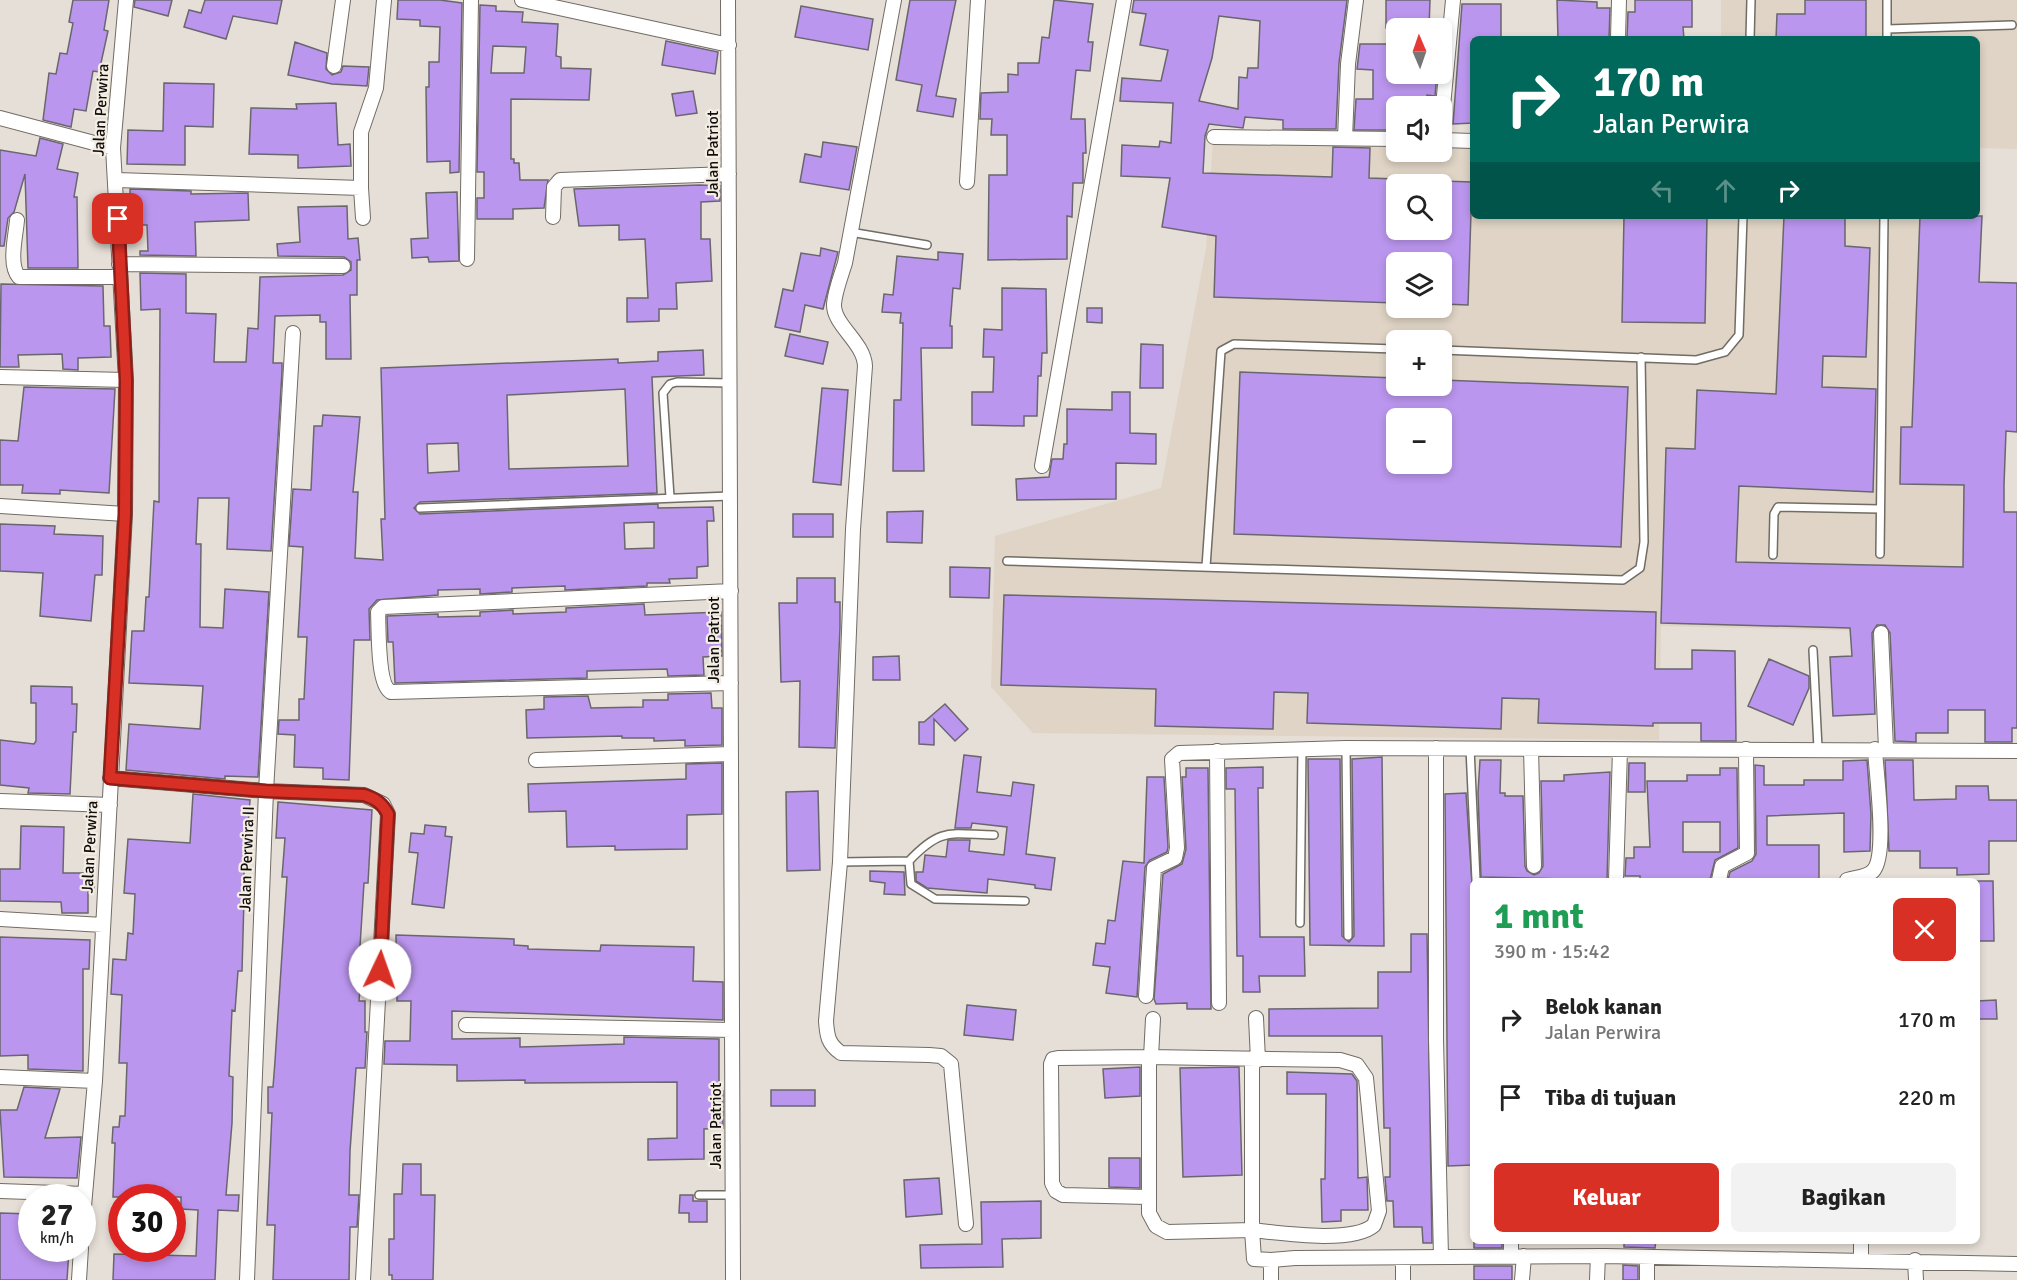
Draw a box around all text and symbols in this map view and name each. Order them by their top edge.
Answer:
north arrow [1386,18,1452,84]
map controls [1386,18,1452,474]
text: 170 m [1593,57,1704,108]
icon: right [1494,60,1572,138]
street label: Jalan Perwira [89,63,113,157]
button: sound [1386,96,1452,162]
text: Jalan Perwira [1593,108,1750,141]
street label: Jalan Patriot [703,110,723,197]
button: search [1386,174,1452,240]
icon: left [1646,174,1679,207]
icon: ahead [1709,174,1742,207]
icon: right [1772,174,1805,207]
pin [92,193,143,244]
icon: arrive [101,202,134,235]
button: layers [1386,252,1452,318]
button: + [1386,330,1452,396]
button: − [1386,408,1452,474]
street label: Jalan Patriot [704,596,724,683]
street label: Jalan Perwira [78,800,102,894]
street label: Jalan Perwira II [235,806,259,912]
text: 1 mnt [1494,894,1584,939]
button: close [1893,898,1956,961]
position arrow [348,938,412,1002]
text: 390 m · 15:42 [1494,939,1610,964]
text: Belok kanan [1545,993,1662,1020]
icon: right [1494,1003,1527,1036]
text: 170 m [1898,1006,1956,1033]
text: Jalan Perwira [1545,1020,1661,1045]
icon: arrive [1494,1081,1527,1114]
street label: Jalan Patriot [706,1082,726,1169]
text: Tiba di tujuan [1545,1084,1676,1111]
text: 220 m [1898,1084,1956,1111]
button: Keluar [1494,1163,1719,1232]
button: Bagikan [1731,1163,1956,1232]
speed limit sign: 30 [108,1184,186,1262]
text: 27 [41,1197,73,1234]
text: km/h [40,1229,74,1247]

